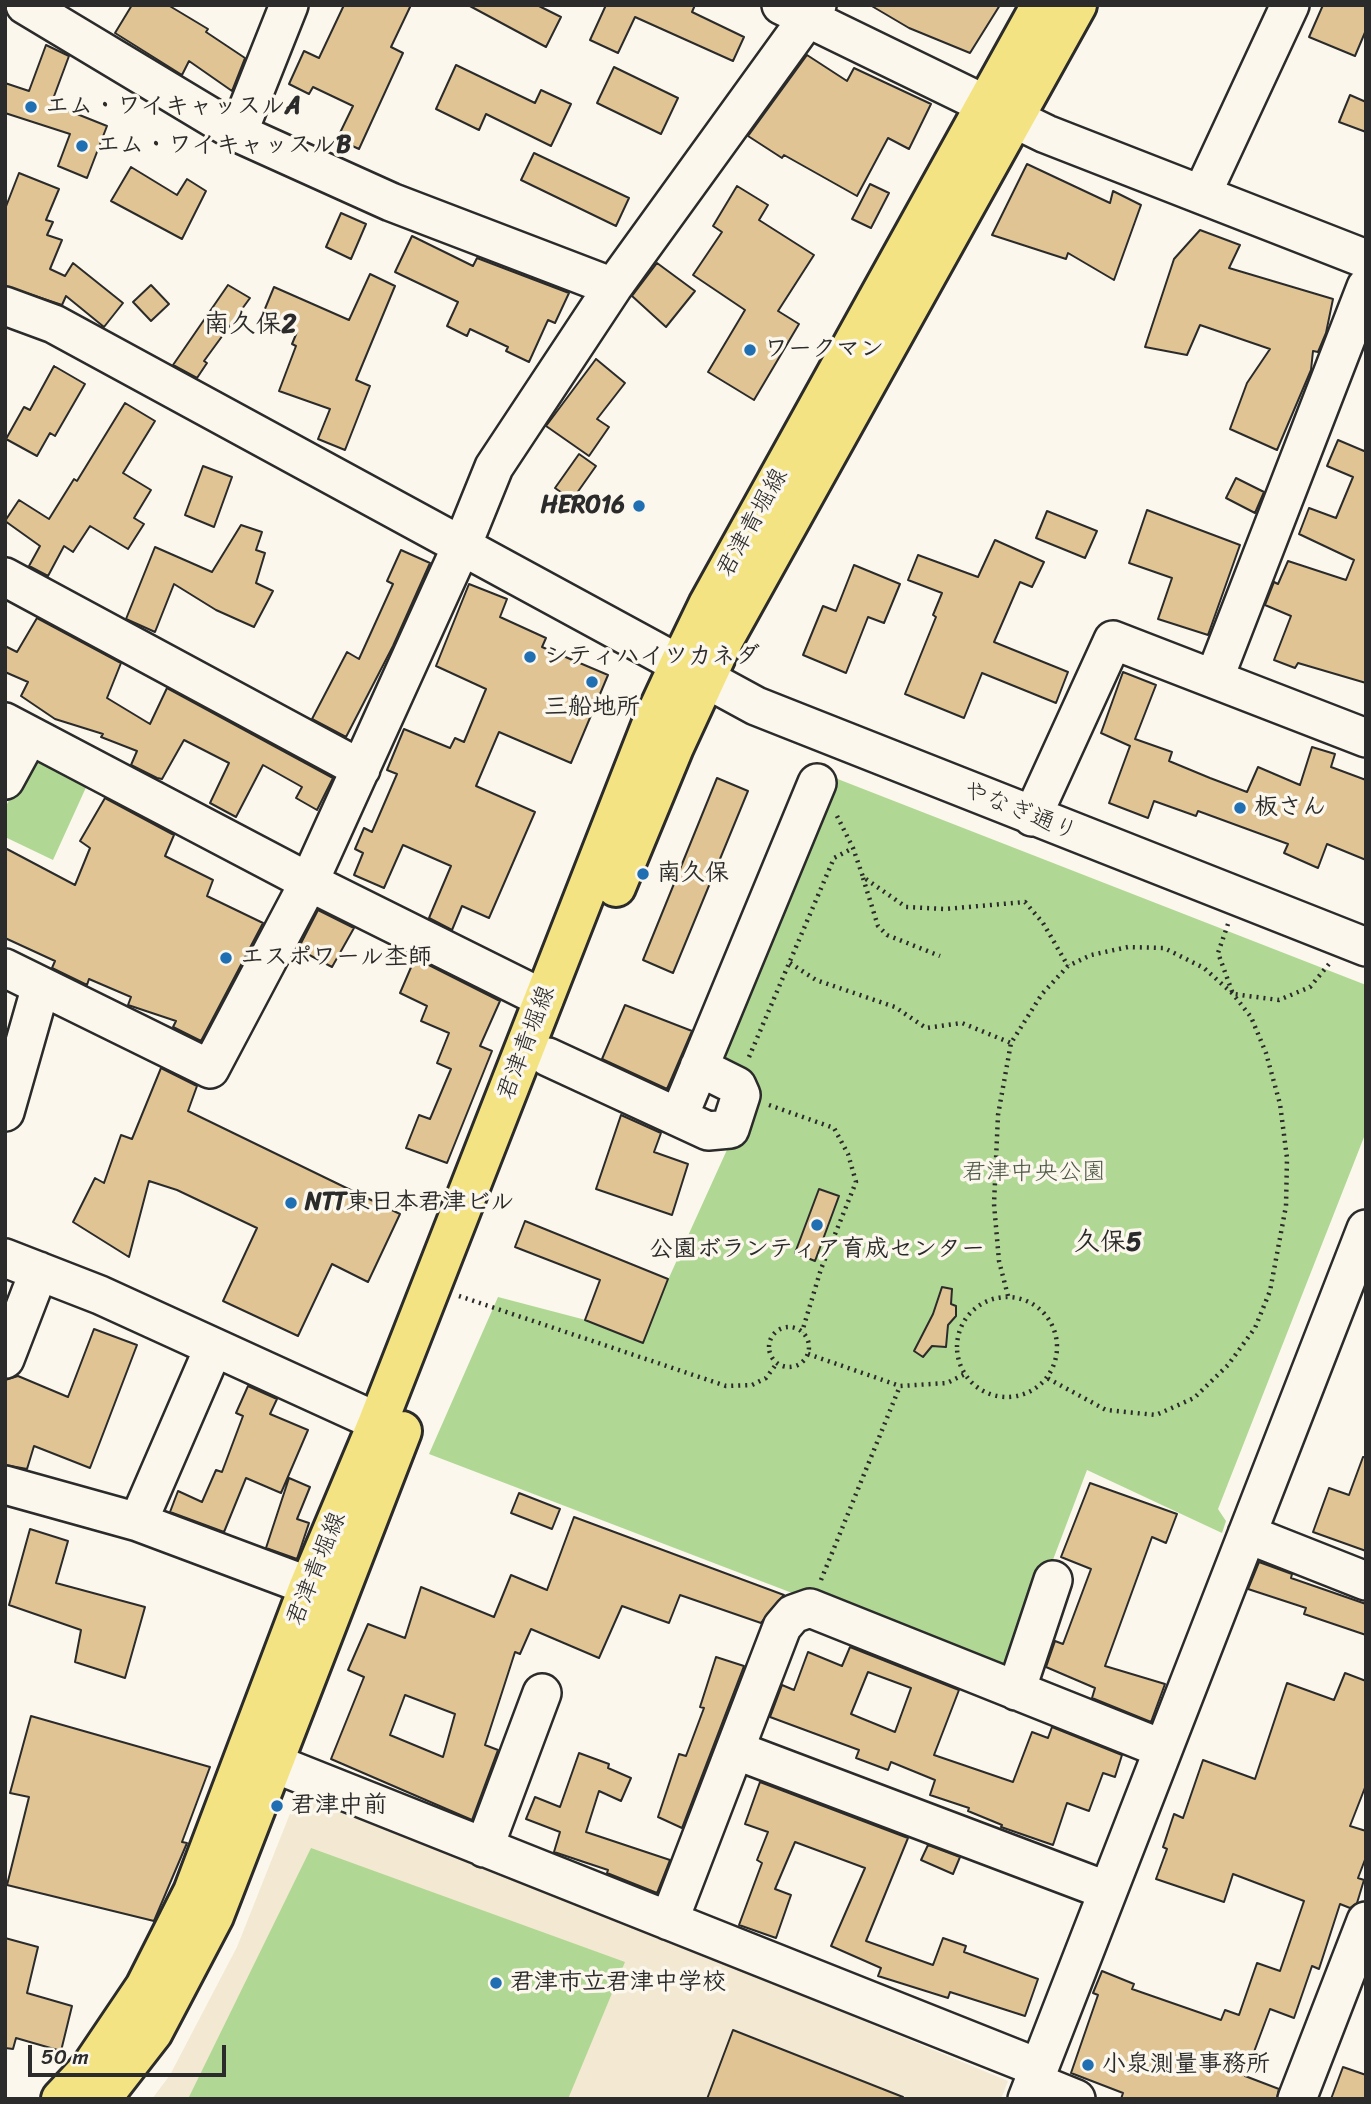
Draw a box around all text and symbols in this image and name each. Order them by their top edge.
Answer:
place label: エム・ワイキャッスルA [45,93,301,121]
marker: エム・ワイキャッスルA [23,99,39,115]
place label: エム・ワイキャッスルB [96,132,351,160]
marker: エム・ワイキャッスルB [74,138,90,154]
district label: 南久保2 [203,309,297,341]
place label: ワークマン [764,336,884,364]
marker: ワークマン [742,342,758,358]
street label: 君津青堀線 [711,464,795,582]
place label: HERO16 [541,492,625,520]
marker: HERO16 [631,498,647,514]
place label: シティハイツカネダ [544,643,760,671]
marker: シティハイツカネダ [522,649,538,665]
marker: 三船地所 [584,674,600,690]
place label: 三船地所 [544,694,640,722]
street label: やなぎ通り [959,776,1081,848]
place label: 板さん [1254,794,1326,822]
marker: 板さん [1232,800,1248,816]
place label: 南久保 [657,860,729,888]
marker: 南久保 [635,866,651,882]
place label: エスポワール杢師 [240,944,432,972]
marker: エスポワール杢師 [218,950,234,966]
street label: 君津青堀線 [492,982,562,1104]
park label: 君津中央公園 [962,1159,1106,1187]
place label: NTT東日本君津ビル [305,1189,514,1217]
marker: NTT東日本君津ビル [283,1195,299,1211]
marker: 公園ボランティア育成センター [809,1217,825,1233]
district label: 久保5 [1074,1227,1142,1259]
place label: 公園ボランティア育成センター [649,1236,985,1264]
street label: 君津青堀線 [281,1508,353,1630]
place label: 君津中前 [291,1792,387,1820]
marker: 君津中前 [269,1798,285,1814]
place label: 君津市立君津中学校 [510,1969,726,1997]
marker: 君津市立君津中学校 [488,1975,504,1991]
scale bar [32,2030,229,2074]
text: 50 m [41,2038,89,2076]
place label: 小泉測量事務所 [1102,2051,1270,2079]
marker: 小泉測量事務所 [1080,2057,1096,2073]

